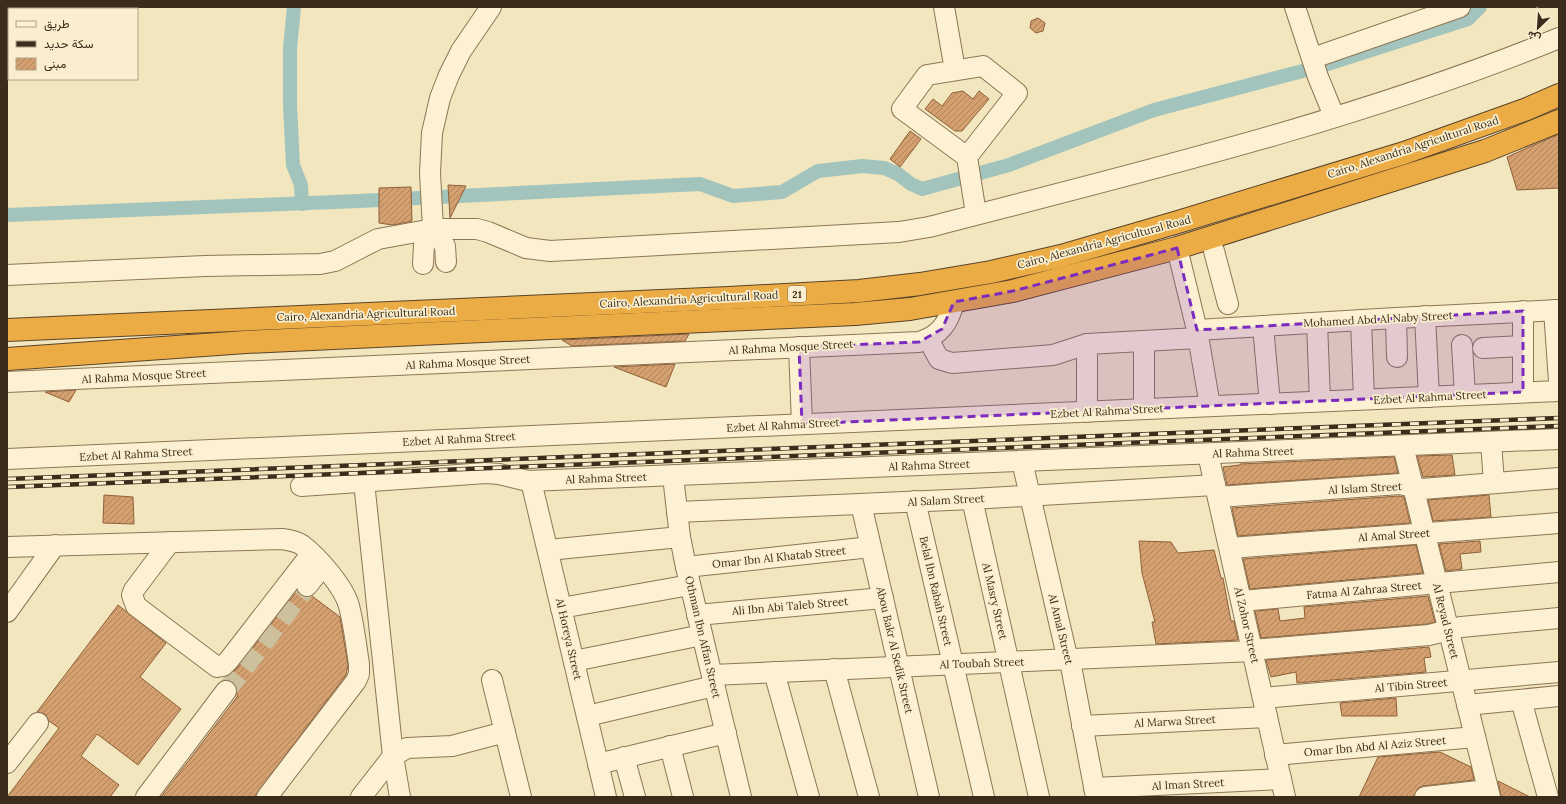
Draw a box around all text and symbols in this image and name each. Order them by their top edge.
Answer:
legend [8,8,138,80]
north arrow [1518,8,1558,48]
text: طريق [44,16,70,32]
text: ش [1525,28,1543,46]
text: سكة حديد [44,36,94,51]
text: مبنى [44,56,66,72]
street label: Cairo, Alexandria Agricultural Road [1326,113,1501,181]
street label: Cairo, Alexandria Agricultural Road [1016,212,1193,272]
road number: 21 [788,286,806,302]
street label: Cairo, Alexandria Agricultural Road [599,287,779,311]
street label: Cairo, Alexandria Agricultural Road [276,304,456,324]
street label: Mohamed Abd Al Naby Street [1303,308,1454,330]
street label: Al Rahma Mosque Street [727,337,854,357]
street label: Al Rahma Mosque Street [404,352,531,372]
street label: Al Rahma Mosque Street [80,366,207,386]
street label: Ezbet Al Rahma Street [1373,387,1488,407]
street label: Ezbet Al Rahma Street [1050,401,1165,421]
street label: Ezbet Al Rahma Street [726,415,841,435]
street label: Ezbet Al Rahma Street [402,429,517,449]
street label: Ezbet Al Rahma Street [79,444,194,464]
street label: Al Rahma Street [1211,444,1295,460]
street label: Al Rahma Street [887,457,971,473]
street label: Al Rahma Street [564,470,648,486]
street label: Al Islam Street [1327,479,1403,497]
street label: Al Salam Street [906,491,986,509]
street label: Al Amal Street [1356,525,1431,545]
street label: Belal Ibn Rabah Street [917,535,956,648]
street label: Omar Ibn Al Khatab Street [711,543,847,571]
street label: Al Masry Street [979,560,1011,642]
street label: Othman Ibn Affan Street [682,574,724,700]
street label: Fatma Al Zahraa Street [1306,578,1423,602]
street label: Al Reyad Street [1430,581,1462,661]
street label: Abou Bakr Al Sedik Street [873,584,917,716]
street label: Al Zohor Street [1231,585,1263,665]
street label: Al Amal Street [1045,591,1077,666]
street label: Ali Ibn Abi Taleb Street [730,594,849,618]
street label: Al Horeya Street [553,596,585,682]
street label: Al Toubah Street [938,654,1025,672]
street label: Al Tibin Street [1373,675,1449,695]
street label: Al Marwa Street [1133,712,1217,730]
street label: Omar Ibn Abd Al Aziz Street [1303,733,1447,759]
street label: Al Iman Street [1150,775,1225,793]

